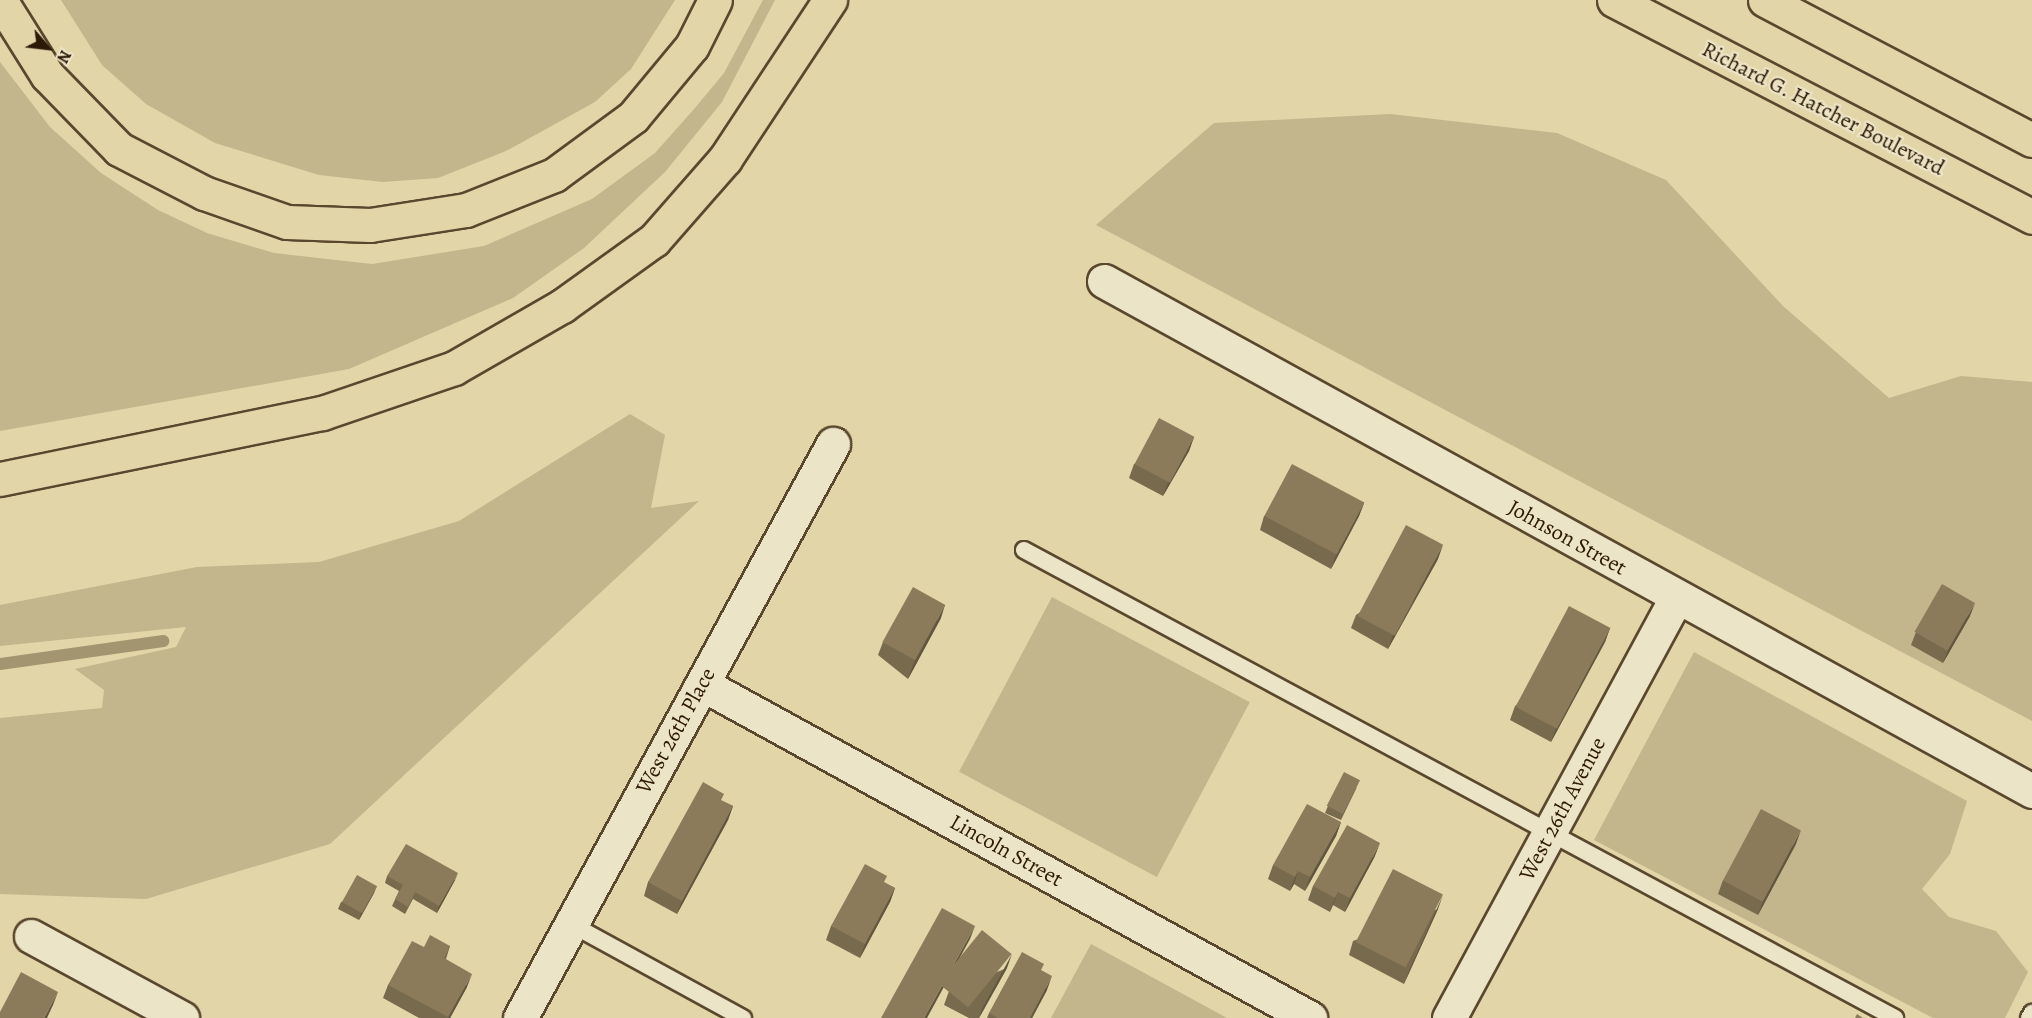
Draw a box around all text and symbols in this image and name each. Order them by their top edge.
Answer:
north arrow [18,18,78,78]
street label: Richard G. Hatcher Boulevard [1697,36,1949,182]
text: N [51,46,76,67]
street label: Johnson Street [1503,495,1631,581]
street label: West 26th Place [631,663,721,799]
street label: West 26th Avenue [1514,733,1612,885]
street label: Lincoln Street [945,809,1067,893]

